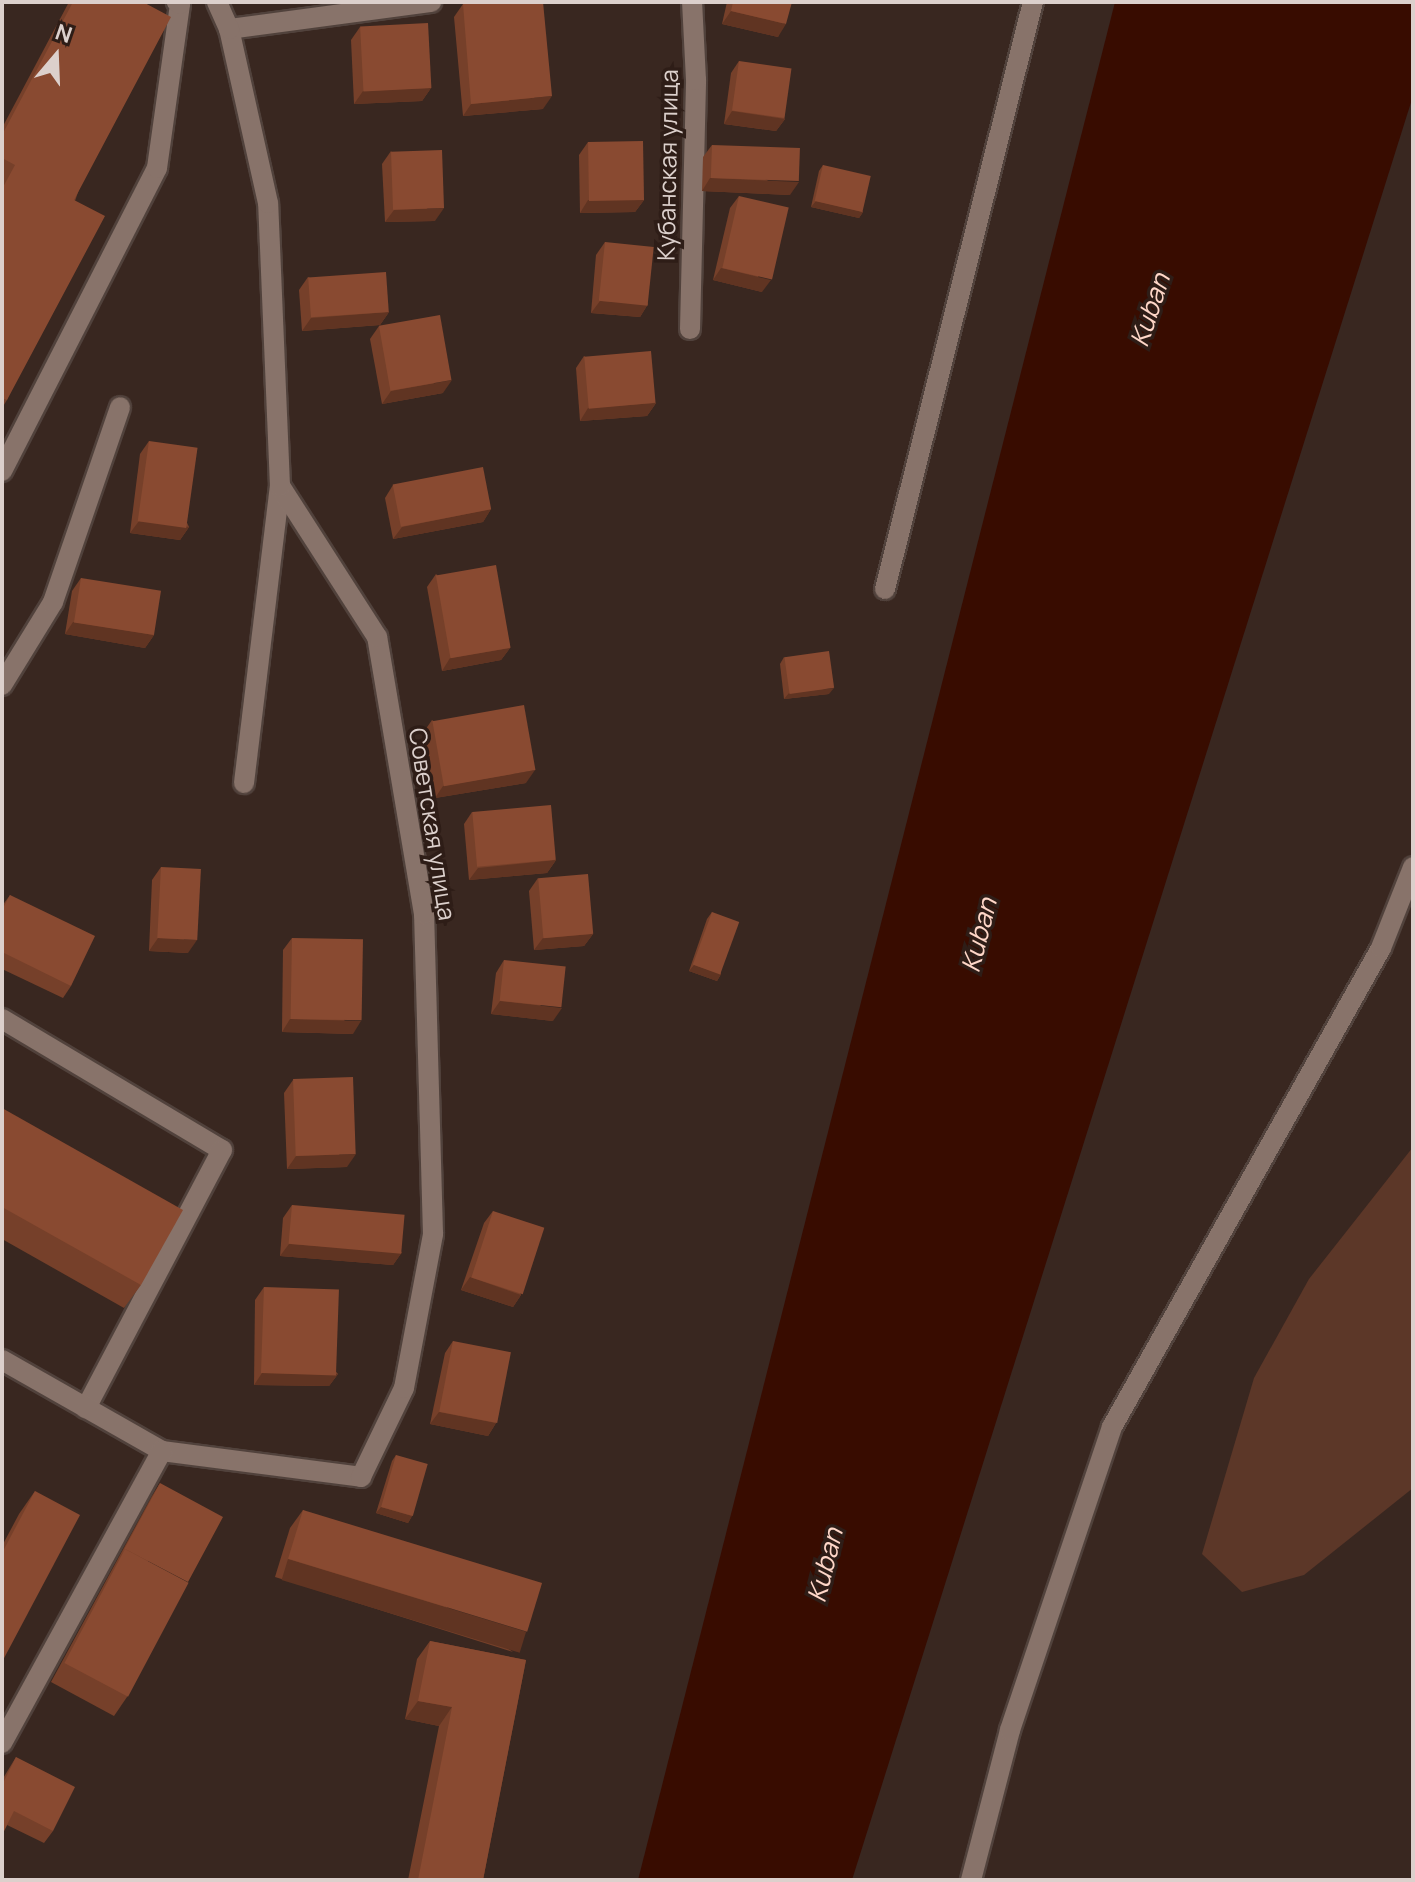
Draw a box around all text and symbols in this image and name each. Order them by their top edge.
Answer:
north arrow [16,16,96,96]
text: N [51,17,76,50]
street label: Кубанская улица [651,69,683,261]
water label: Kuban [1124,269,1176,351]
street label: Советская улица [404,726,462,922]
water label: Kuban [955,895,1003,975]
water label: Kuban [801,1525,849,1605]

